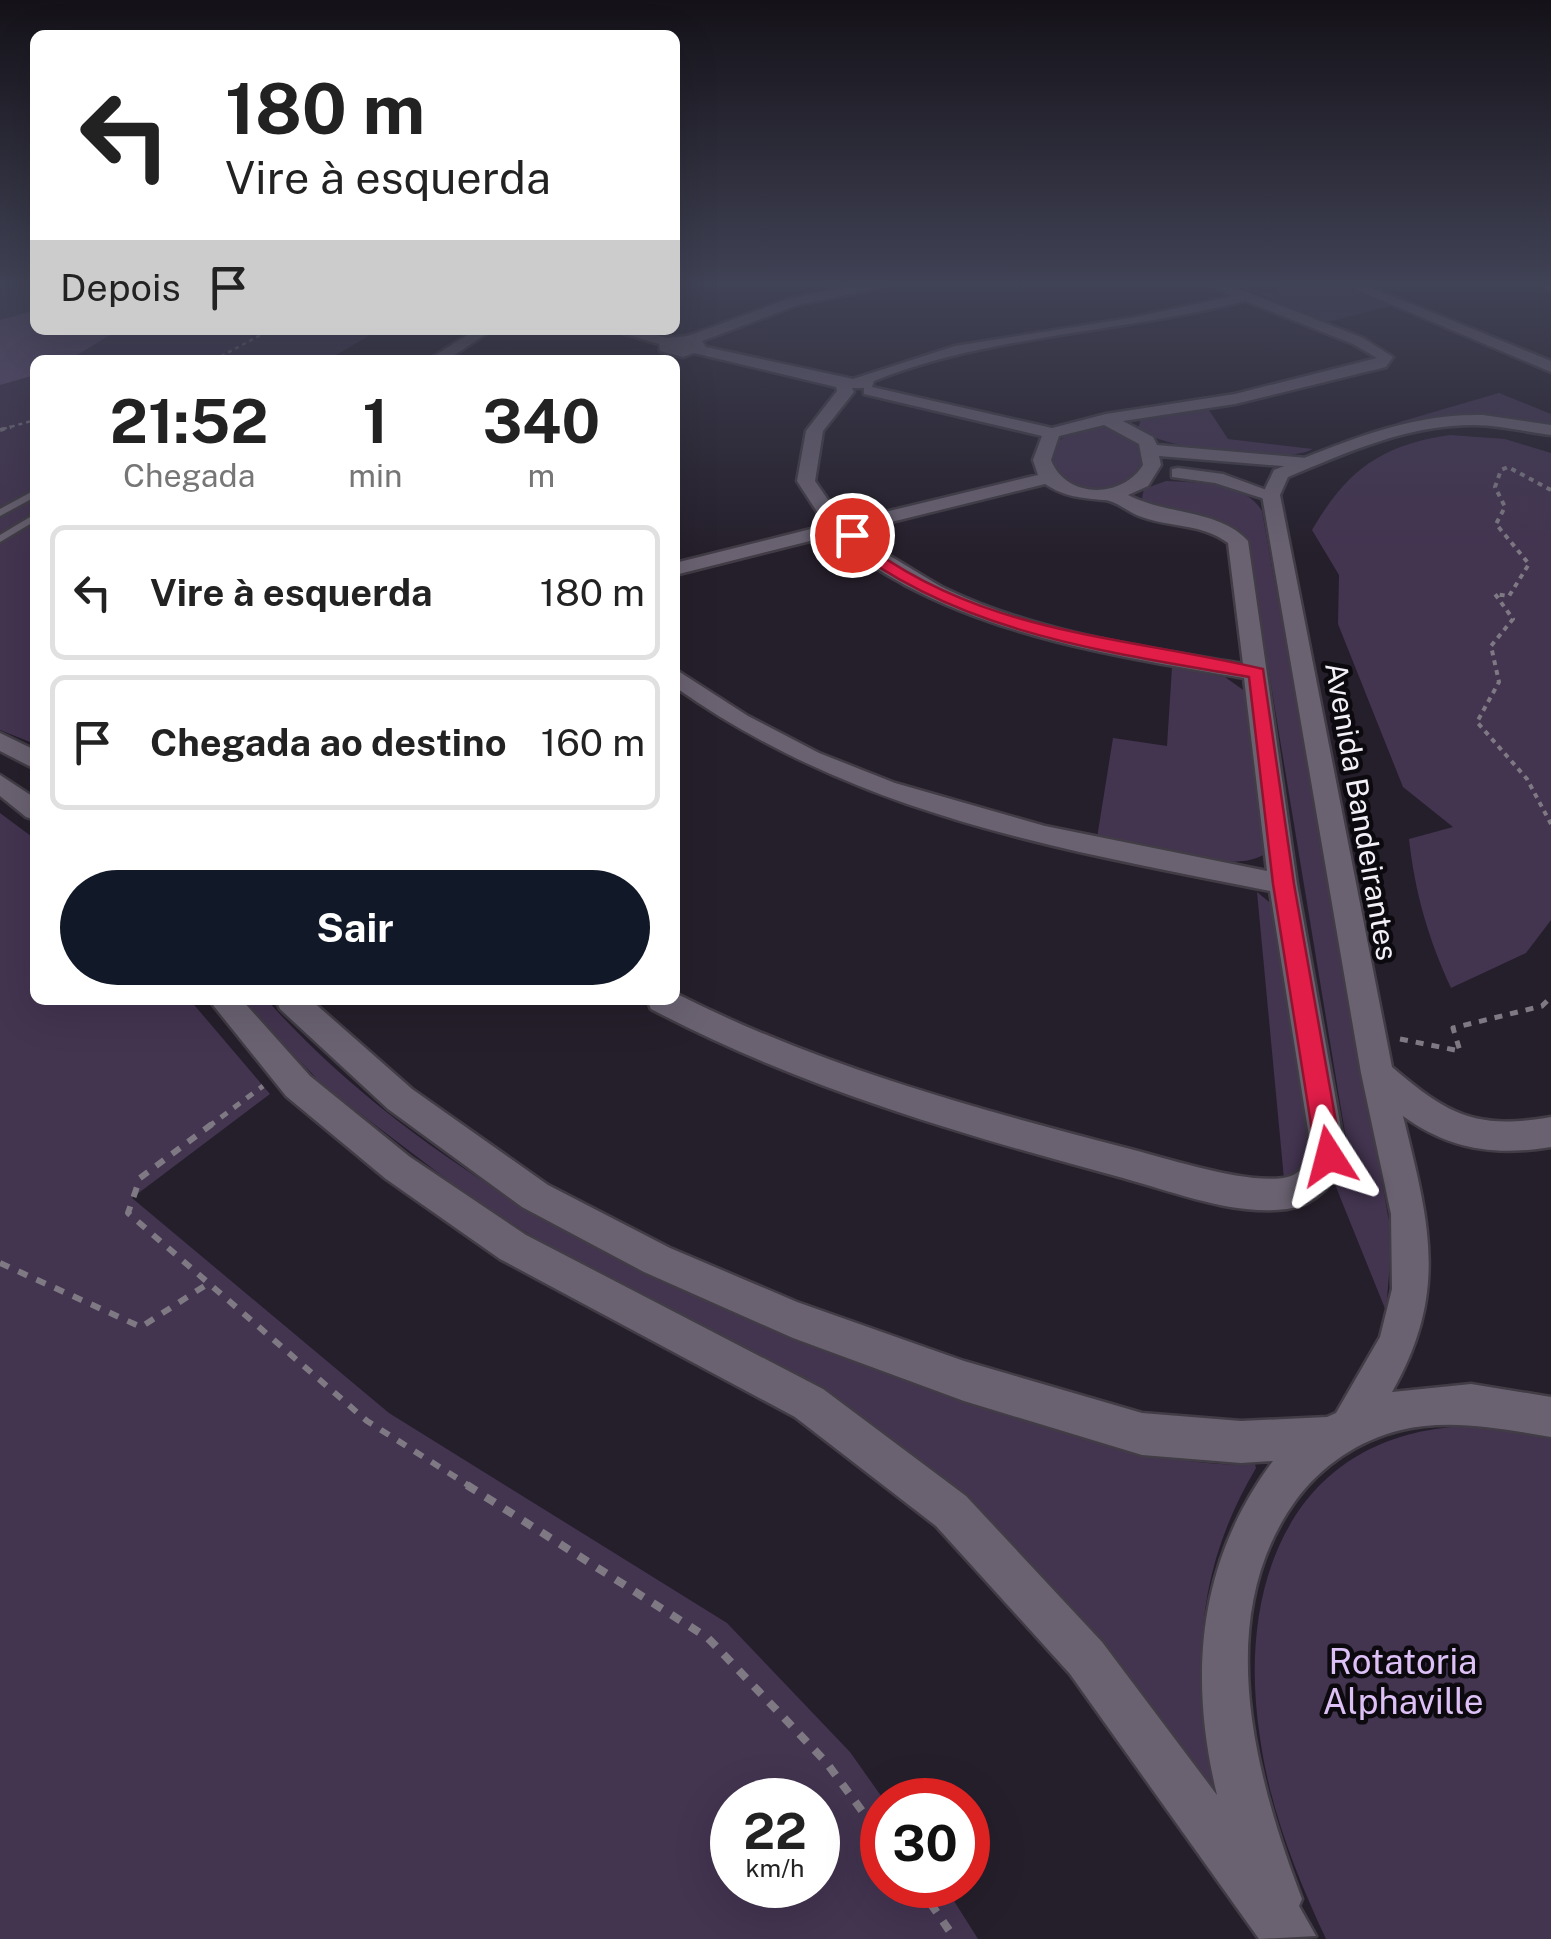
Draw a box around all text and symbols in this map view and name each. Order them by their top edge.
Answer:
text: 180 m [225,67,425,150]
icon: left [60,70,190,200]
text: Vire à esquerda [225,151,551,204]
icon: arrive [201,260,256,315]
text: Depois [60,265,181,310]
text: 21:52 [110,386,268,457]
text: 1 [363,386,388,457]
text: 340 [482,386,600,457]
text: Chegada [123,457,255,494]
text: min [348,457,403,494]
text: m [527,457,555,494]
pin [810,493,895,578]
icon: arrive [825,508,880,563]
icon: left [65,565,120,620]
text: Vire à esquerda [150,570,433,615]
text: 180 m [540,570,645,615]
street label: Avenida Bandeirantes [1318,659,1406,963]
icon: arrive [65,715,120,770]
text: Chegada ao destino [150,720,507,765]
text: 160 m [541,720,645,765]
button: Sair [60,870,650,985]
position arrow [1277,1104,1381,1208]
park label: Rotatoria Alphaville [1322,1641,1484,1722]
speed limit sign: 30 [860,1778,990,1908]
text: 22 [743,1801,807,1860]
text: km/h [746,1853,804,1883]

